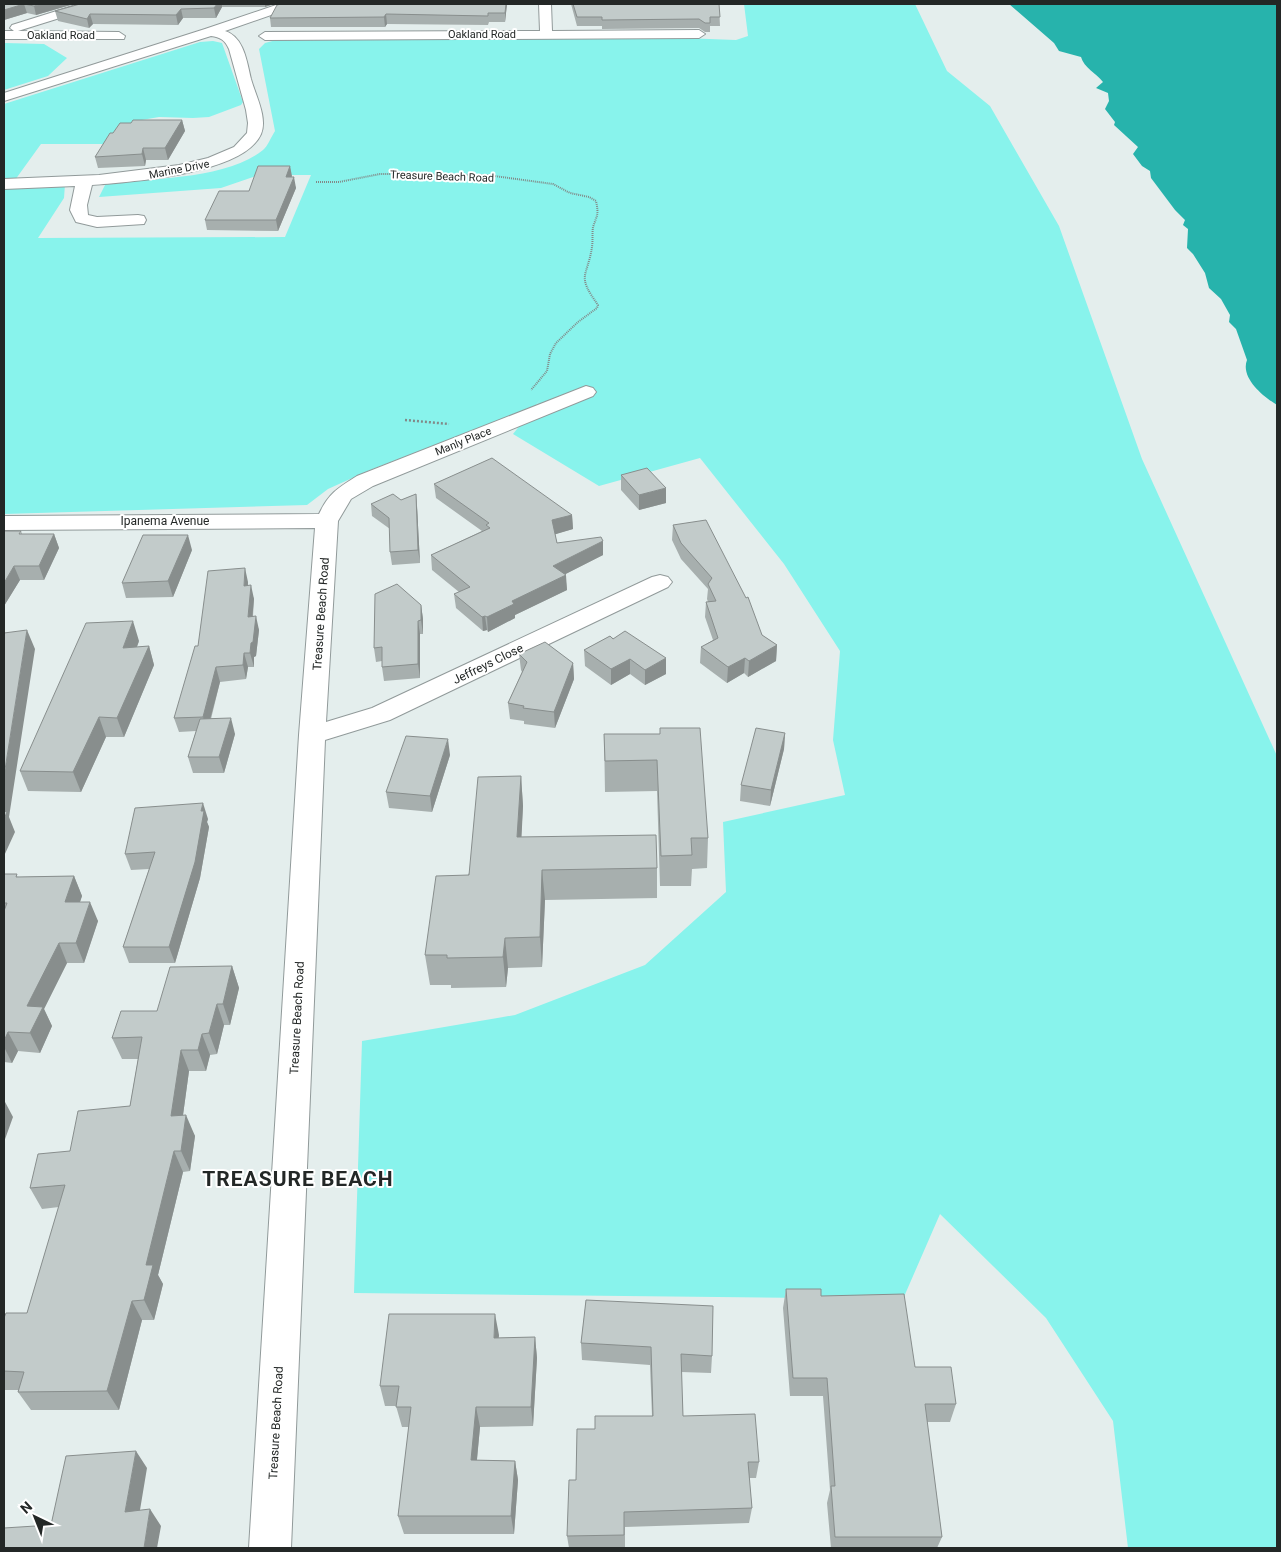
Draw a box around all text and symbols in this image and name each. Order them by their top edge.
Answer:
street label: Oakland Road [448,28,516,41]
street label: Oakland Road [27,29,95,42]
street label: Marine Drive [148,157,211,182]
street label: Treasure Beach Road [390,168,494,185]
street label: Manly Place [433,424,493,459]
street label: Ipanema Avenue [121,514,209,528]
street label: Treasure Beach Road [310,557,332,671]
street label: Jeffreys Close [451,641,525,687]
street label: Treasure Beach Road [287,961,307,1075]
district label: TREASURE BEACH [202,1167,394,1191]
street label: Treasure Beach Road [266,1366,286,1480]
north arrow [10,1492,60,1542]
text: N [17,1498,35,1517]

